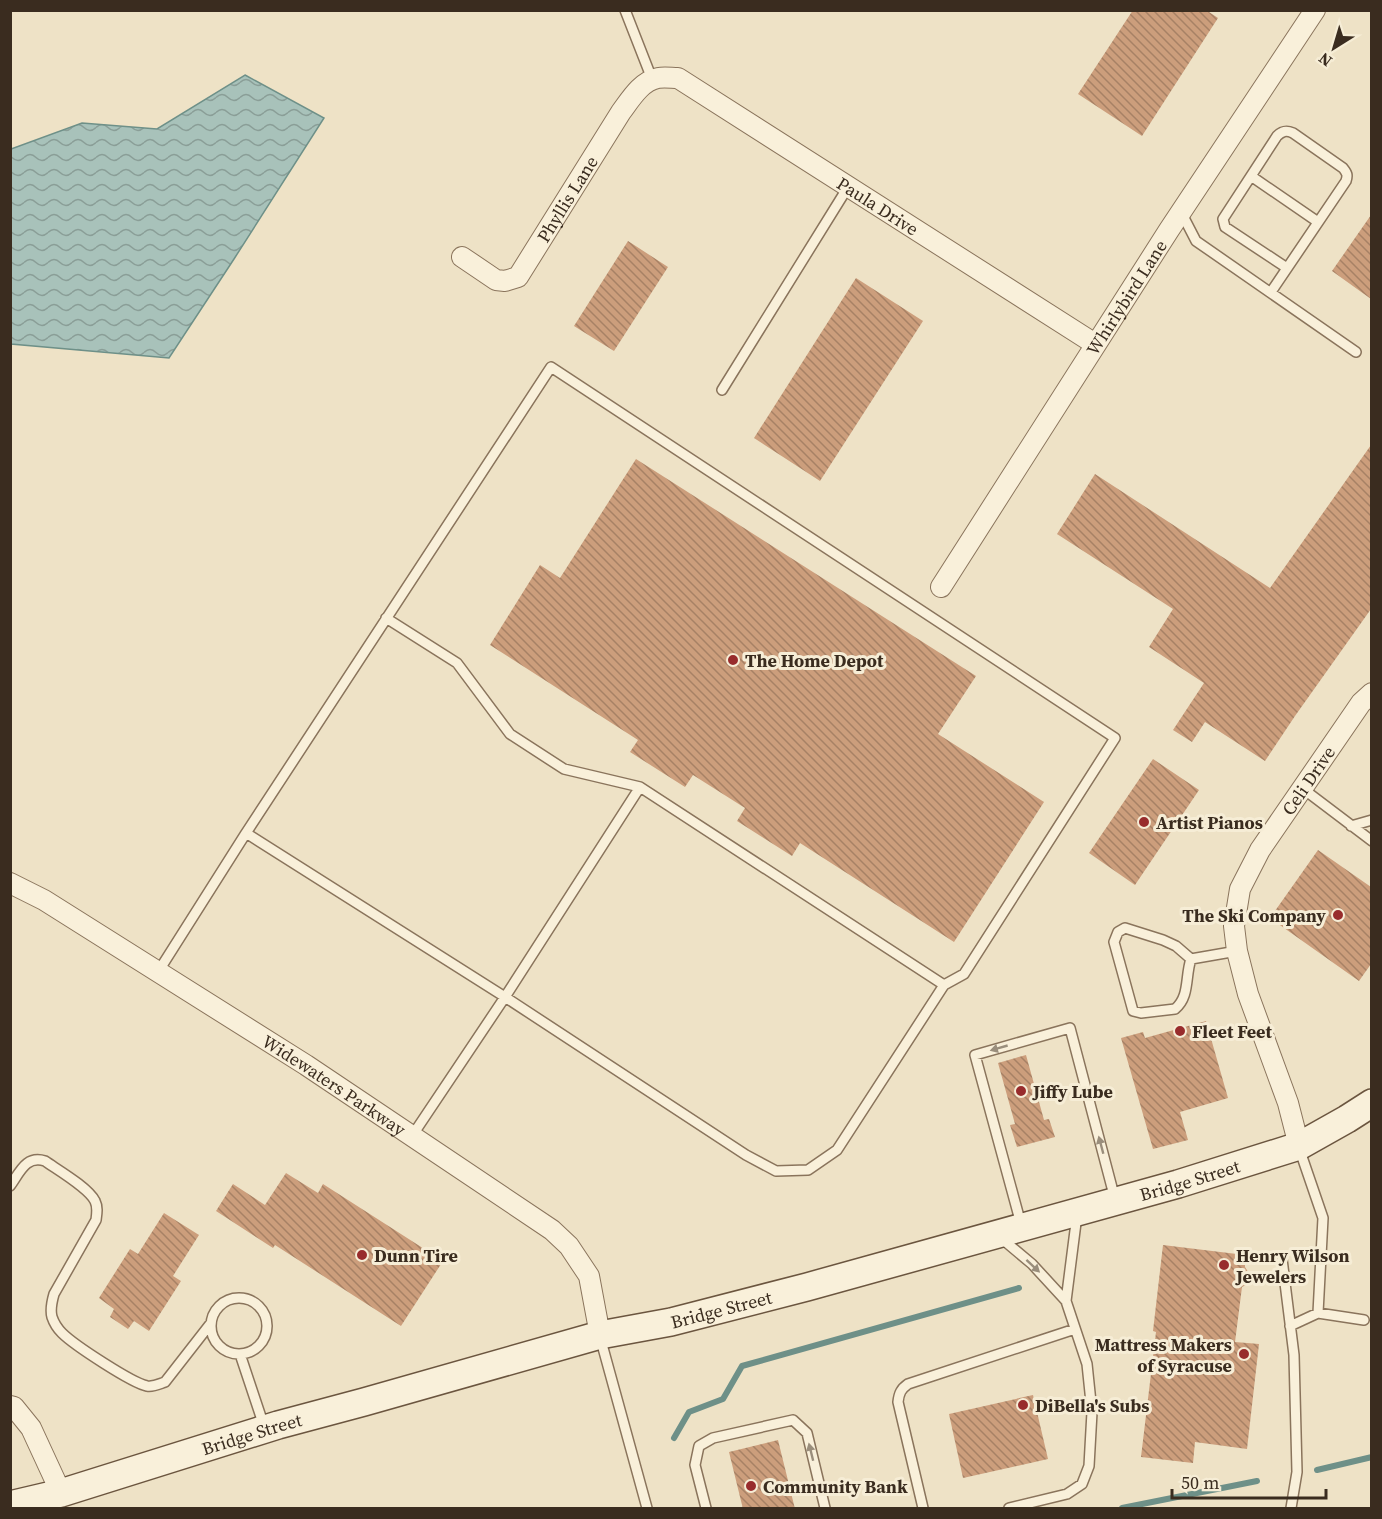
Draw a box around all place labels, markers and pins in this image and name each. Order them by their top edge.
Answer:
place label: The Home Depot [745,648,884,673]
marker: The Home Depot [726,653,740,667]
place label: Artist Pianos [1156,810,1263,835]
marker: Artist Pianos [1137,815,1151,829]
place label: The Ski Company [1182,903,1326,928]
marker: The Ski Company [1331,908,1345,922]
place label: Fleet Feet [1192,1019,1272,1044]
marker: Fleet Feet [1173,1024,1187,1038]
place label: Jiffy Lube [1032,1079,1113,1104]
marker: Jiffy Lube [1014,1084,1028,1098]
place label: Dunn Tire [374,1243,458,1268]
place label: Henry Wilson Jewelers [1235,1243,1349,1289]
marker: Dunn Tire [355,1248,369,1262]
marker: Henry Wilson Jewelers [1217,1258,1231,1272]
place label: Mattress Makers of Syracuse [1095,1332,1232,1378]
marker: Mattress Makers of Syracuse [1237,1347,1251,1361]
place label: DiBella's Subs [1035,1393,1149,1418]
marker: DiBella's Subs [1016,1398,1030,1412]
place label: Community Bank [763,1474,908,1499]
marker: Community Bank [744,1479,758,1493]

